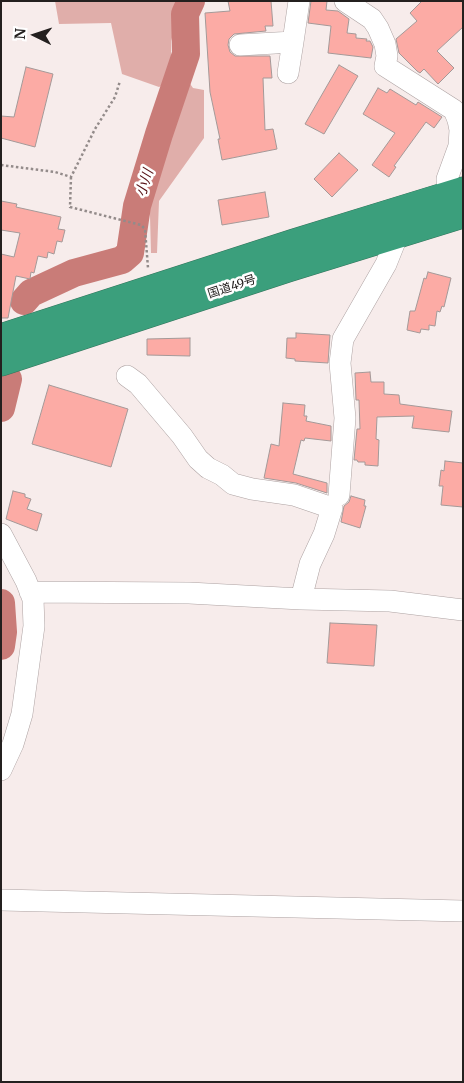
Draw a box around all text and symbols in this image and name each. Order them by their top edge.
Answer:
north arrow [10,10,60,60]
text: N [11,28,29,40]
water label: 小川 [133,167,157,199]
street label: 国道49号 [206,272,258,302]

